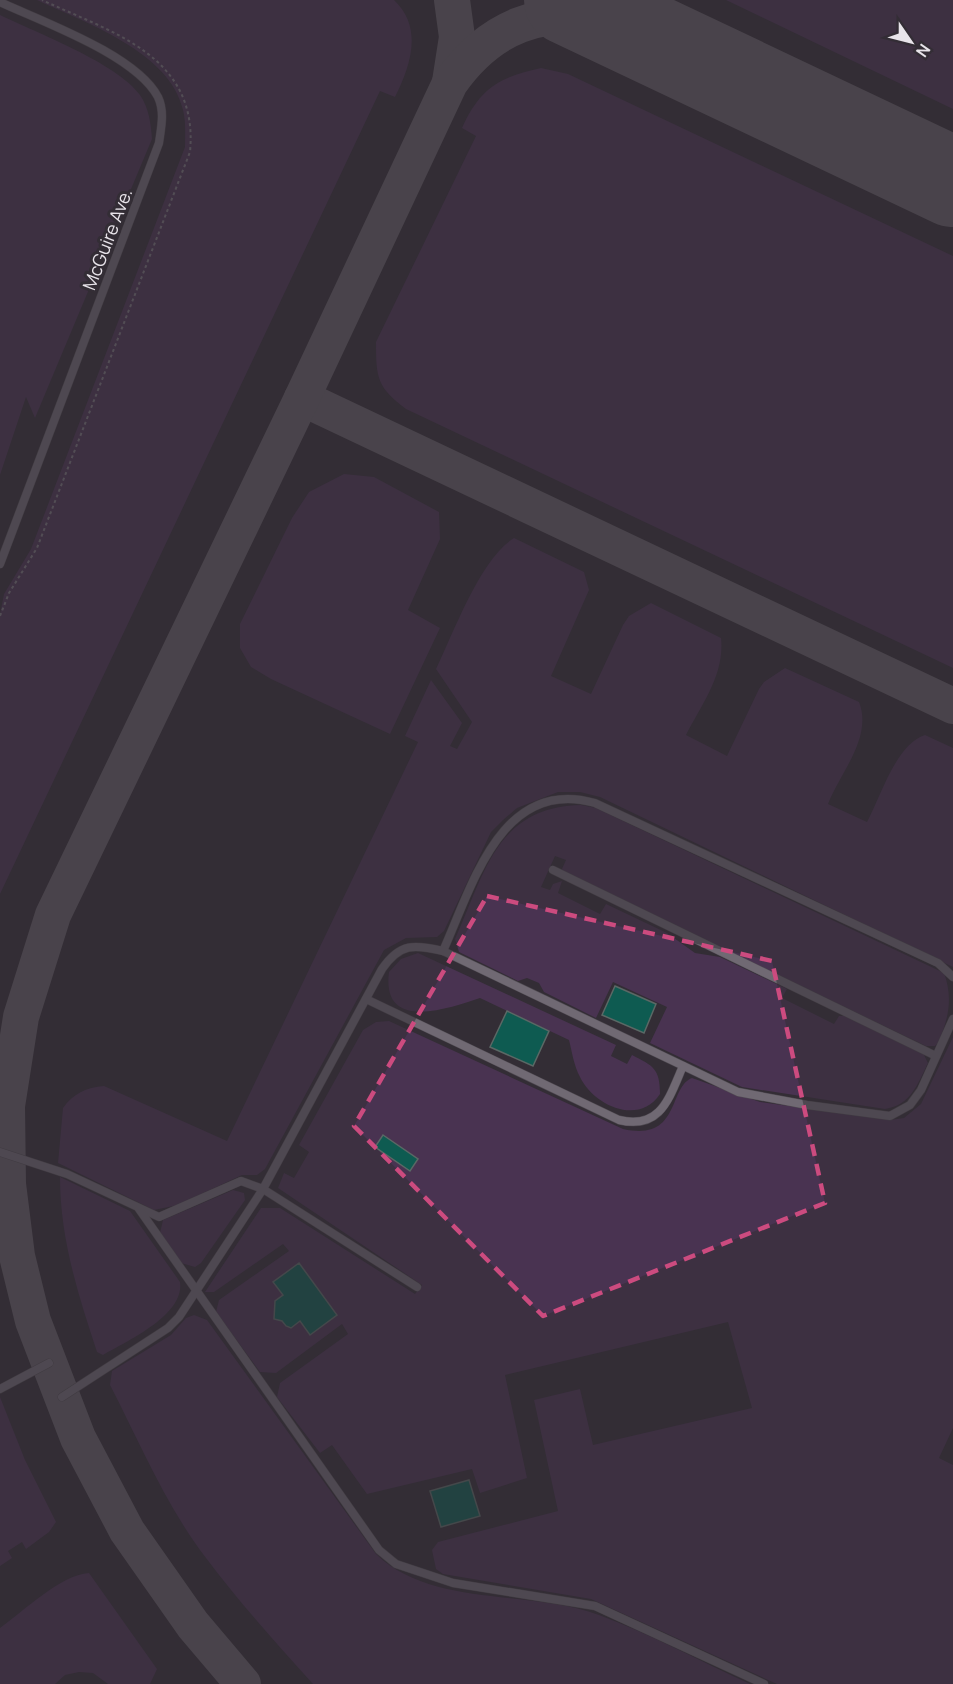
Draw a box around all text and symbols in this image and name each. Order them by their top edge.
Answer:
north arrow [881,12,941,72]
text: N [911,40,936,62]
street label: McGuire Ave. [77,185,137,293]

